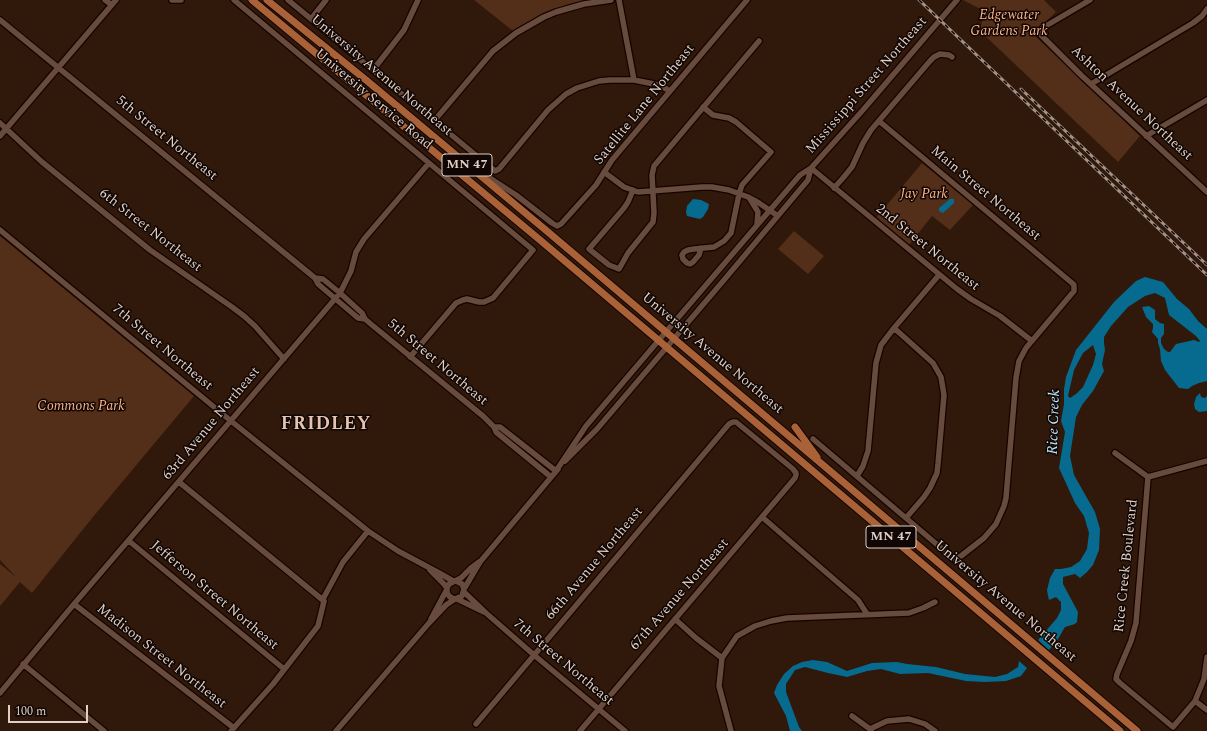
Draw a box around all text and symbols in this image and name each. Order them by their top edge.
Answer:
park label: Edgewater Gardens Park [970,8,1048,40]
street label: University Avenue Northeast [307,12,455,140]
street label: Mississippi Street Northeast [803,14,931,158]
street label: Satellite Lane Northeast [591,41,699,169]
street label: Ashton Avenue Northeast [1067,43,1195,165]
street label: University Service Road [311,46,435,154]
street label: 5th Street Northeast [112,93,220,185]
street label: Main Street Northeast [927,143,1043,245]
road number: MN 47 [442,154,492,176]
street label: 6th Street Northeast [95,186,205,276]
park label: Jay Park [900,187,948,203]
street label: 2nd Street Northeast [872,201,982,295]
street label: University Avenue Northeast [638,290,786,418]
street label: 7th Street Northeast [108,301,216,395]
street label: 5th Street Northeast [383,316,491,410]
street label: 63rd Avenue Northeast [160,364,264,484]
water label: Rice Creek [1045,389,1065,455]
park label: Commons Park [37,399,125,415]
district label: FRIDLEY [281,414,371,436]
street label: Rice Creek Boulevard [1112,499,1142,633]
street label: 66th Avenue Northeast [543,504,647,624]
road number: MN 47 [866,526,916,548]
street label: 67th Avenue Northeast [627,536,733,654]
street label: Jefferson Street Northeast [147,538,281,654]
street label: University Avenue Northeast [931,538,1079,666]
street label: Madison Street Northeast [93,601,229,713]
street label: 7th Street Northeast [509,616,617,710]
scale bar [10,697,90,723]
text: 100 m [15,702,46,721]

